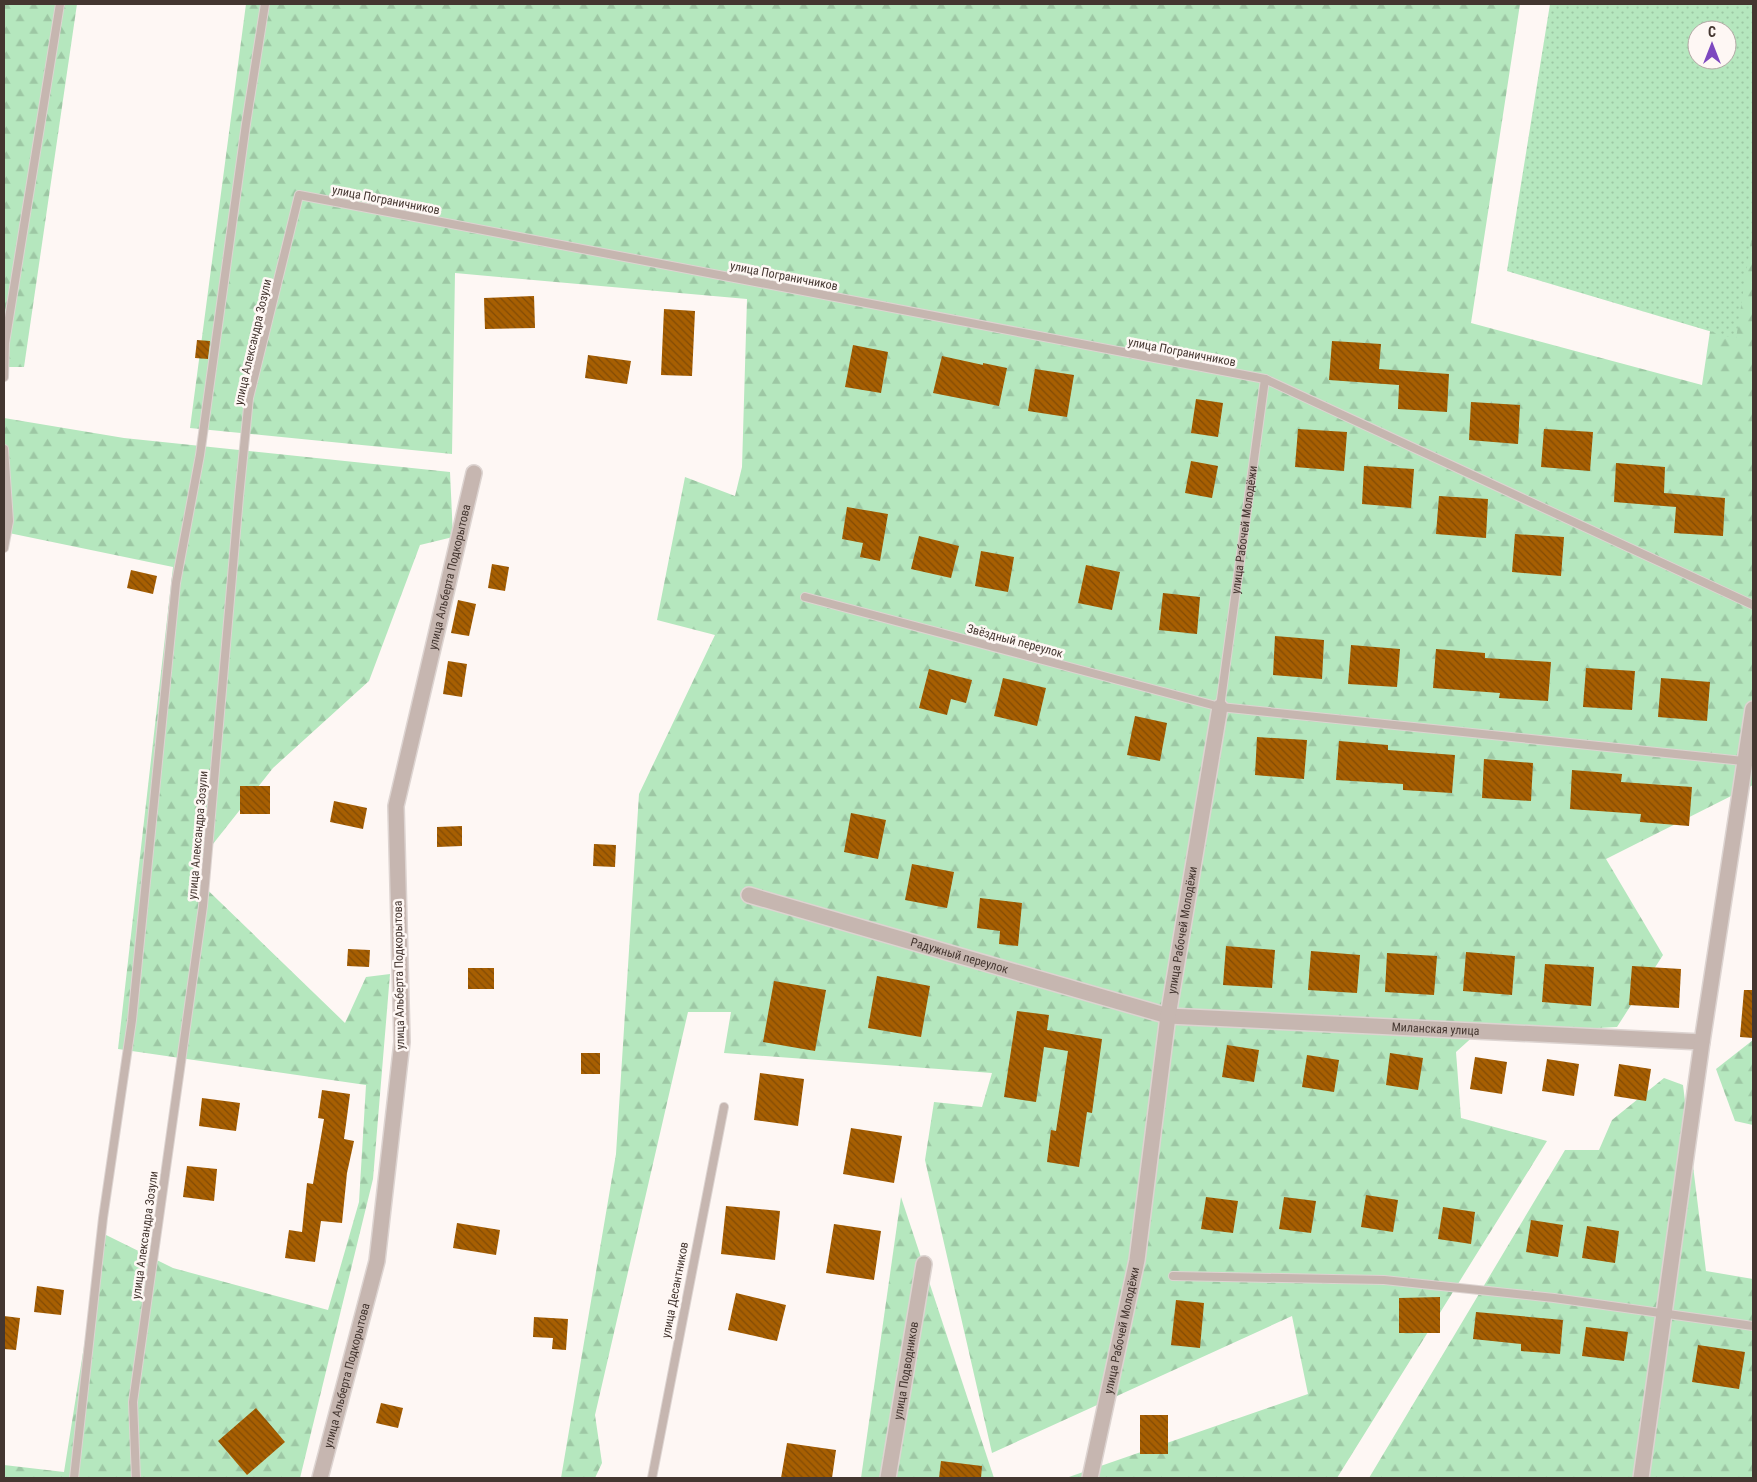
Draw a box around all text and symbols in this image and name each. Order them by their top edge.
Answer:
north arrow [1687,20,1737,70]
text: С [1708,24,1716,40]
street label: улица Пограничников [331,183,441,217]
street label: улица Пограничников [729,259,839,293]
street label: улица Александра Зозули [232,278,274,406]
street label: улица Пограничников [1127,335,1237,369]
street label: улица Рабочей Молодёжи [1229,465,1260,595]
street label: улица Альберта Подкорытова [426,503,474,651]
street label: Звёздный переулок [966,621,1065,661]
street label: улица Александра Зозули [185,770,211,900]
street label: улица Рабочей Молодёжи [1165,865,1200,995]
street label: улица Альберта Подкорытова [391,900,407,1050]
street label: Радужный переулок [909,935,1010,977]
street label: Миланская улица [1391,1020,1480,1038]
street label: улица Александра Зозули [129,1170,161,1300]
street label: улица Десантников [659,1241,691,1339]
street label: улица Рабочей Молодёжи [1101,1266,1142,1395]
street label: улица Альберта Подкорытова [321,1301,373,1449]
street label: улица Подводников [891,1320,921,1421]

